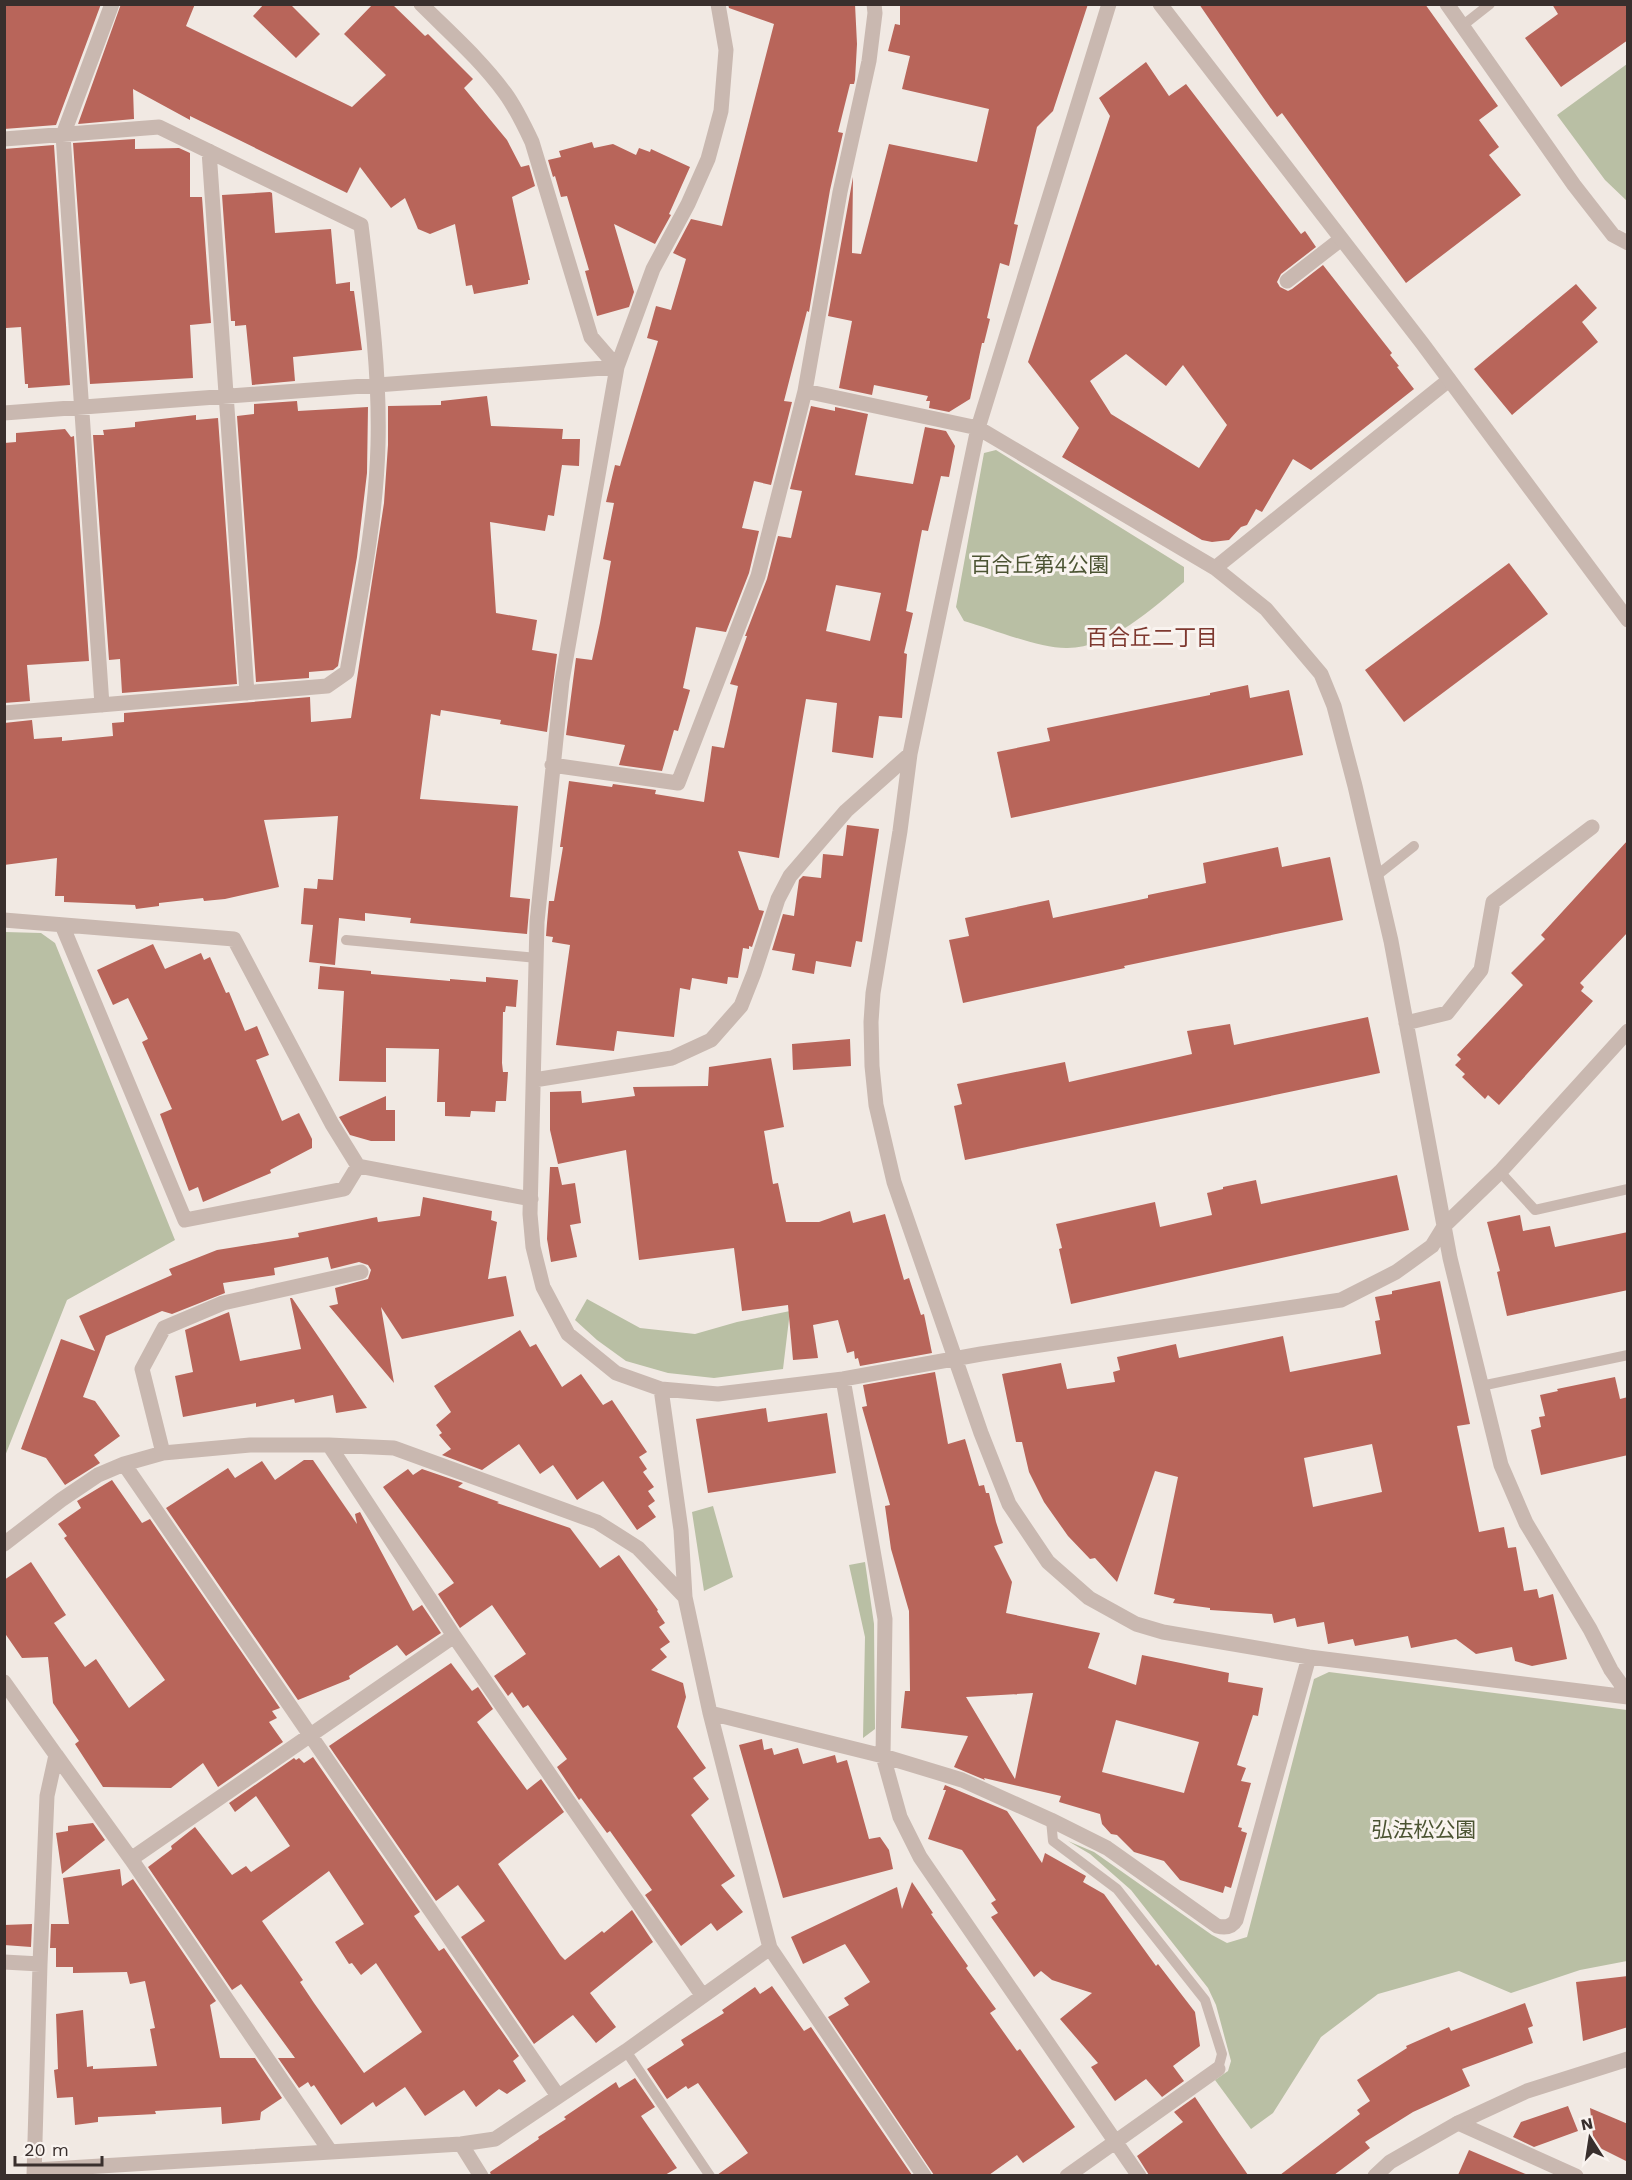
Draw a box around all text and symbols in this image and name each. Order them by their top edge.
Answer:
park label: 百合丘第4公園 [971,552,1109,577]
district label: 百合丘二丁目 [1086,625,1218,650]
park label: 弘法松公園 [1372,1817,1477,1842]
north arrow [1560,2108,1620,2168]
text: N [1579,2113,1595,2134]
scale bar [15,2129,102,2167]
text: 20 m [24,2139,69,2160]

